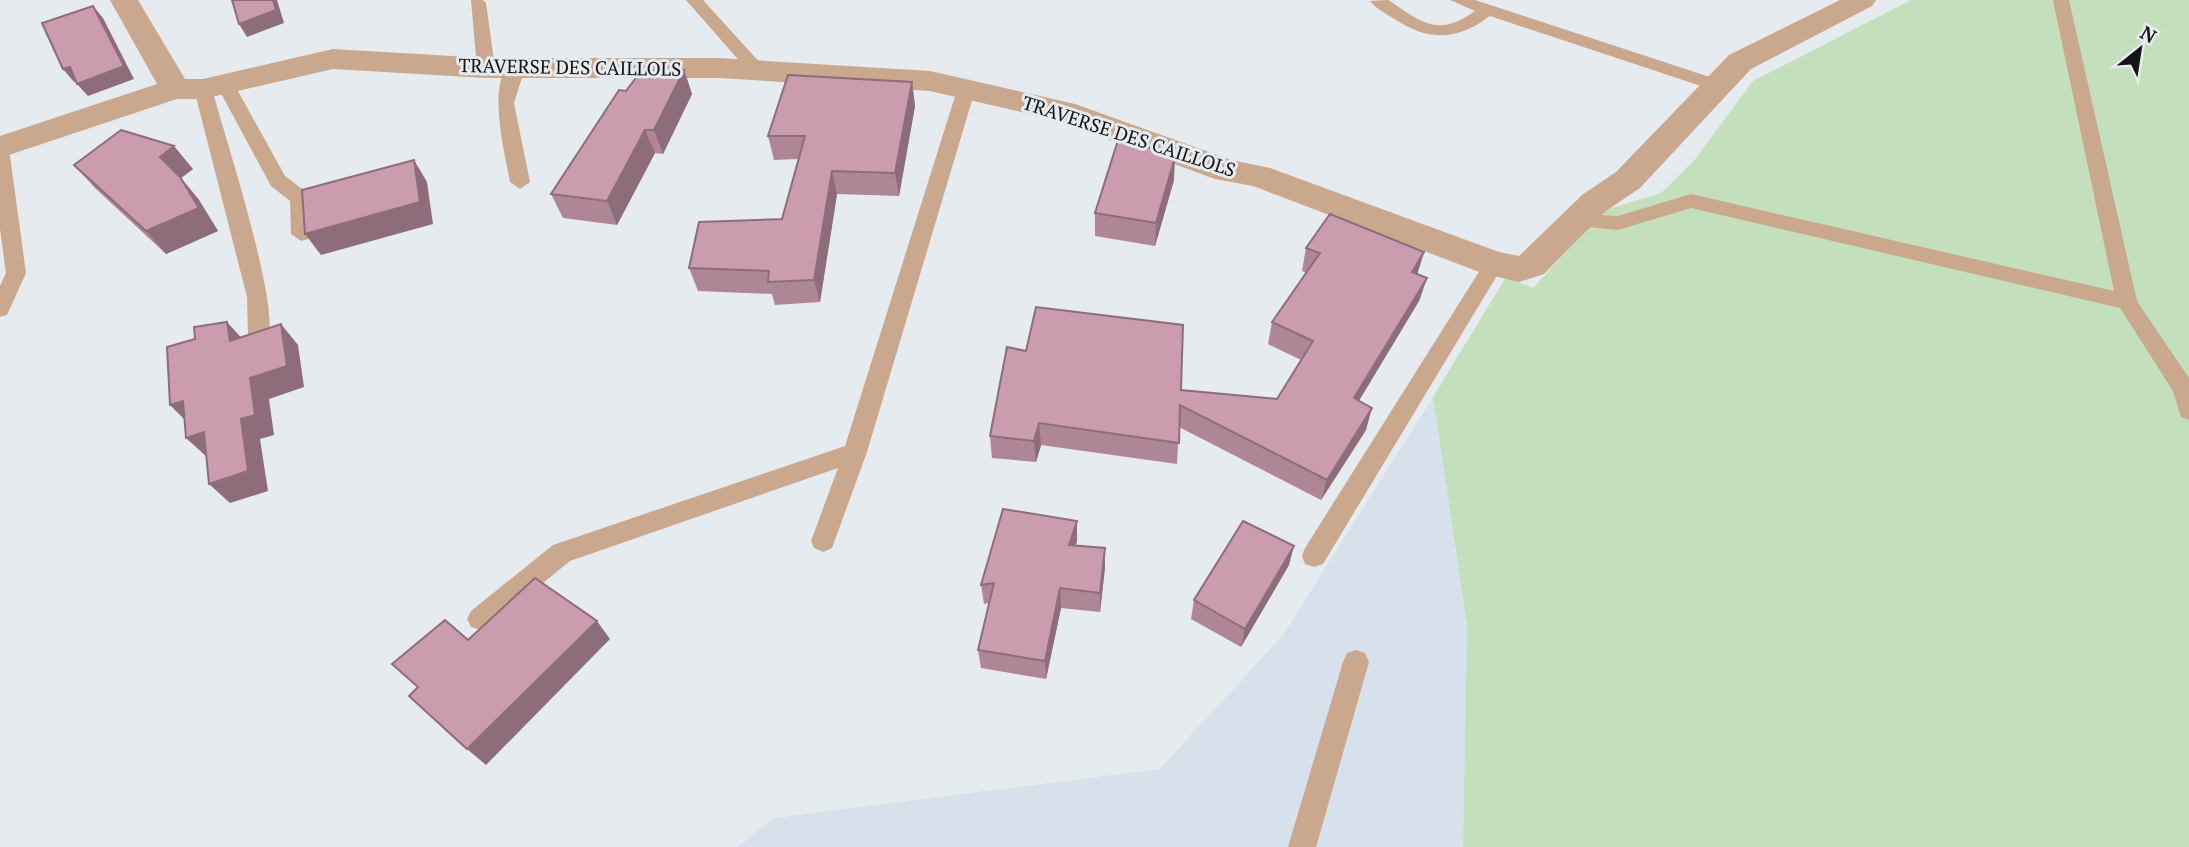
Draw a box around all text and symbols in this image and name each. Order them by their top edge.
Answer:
north arrow [2105,14,2175,84]
text: N [2136,19,2162,49]
street label: TRAVERSE DES CAILLOLS [458,52,682,81]
street label: TRAVERSE DES CAILLOLS [1019,89,1239,182]

